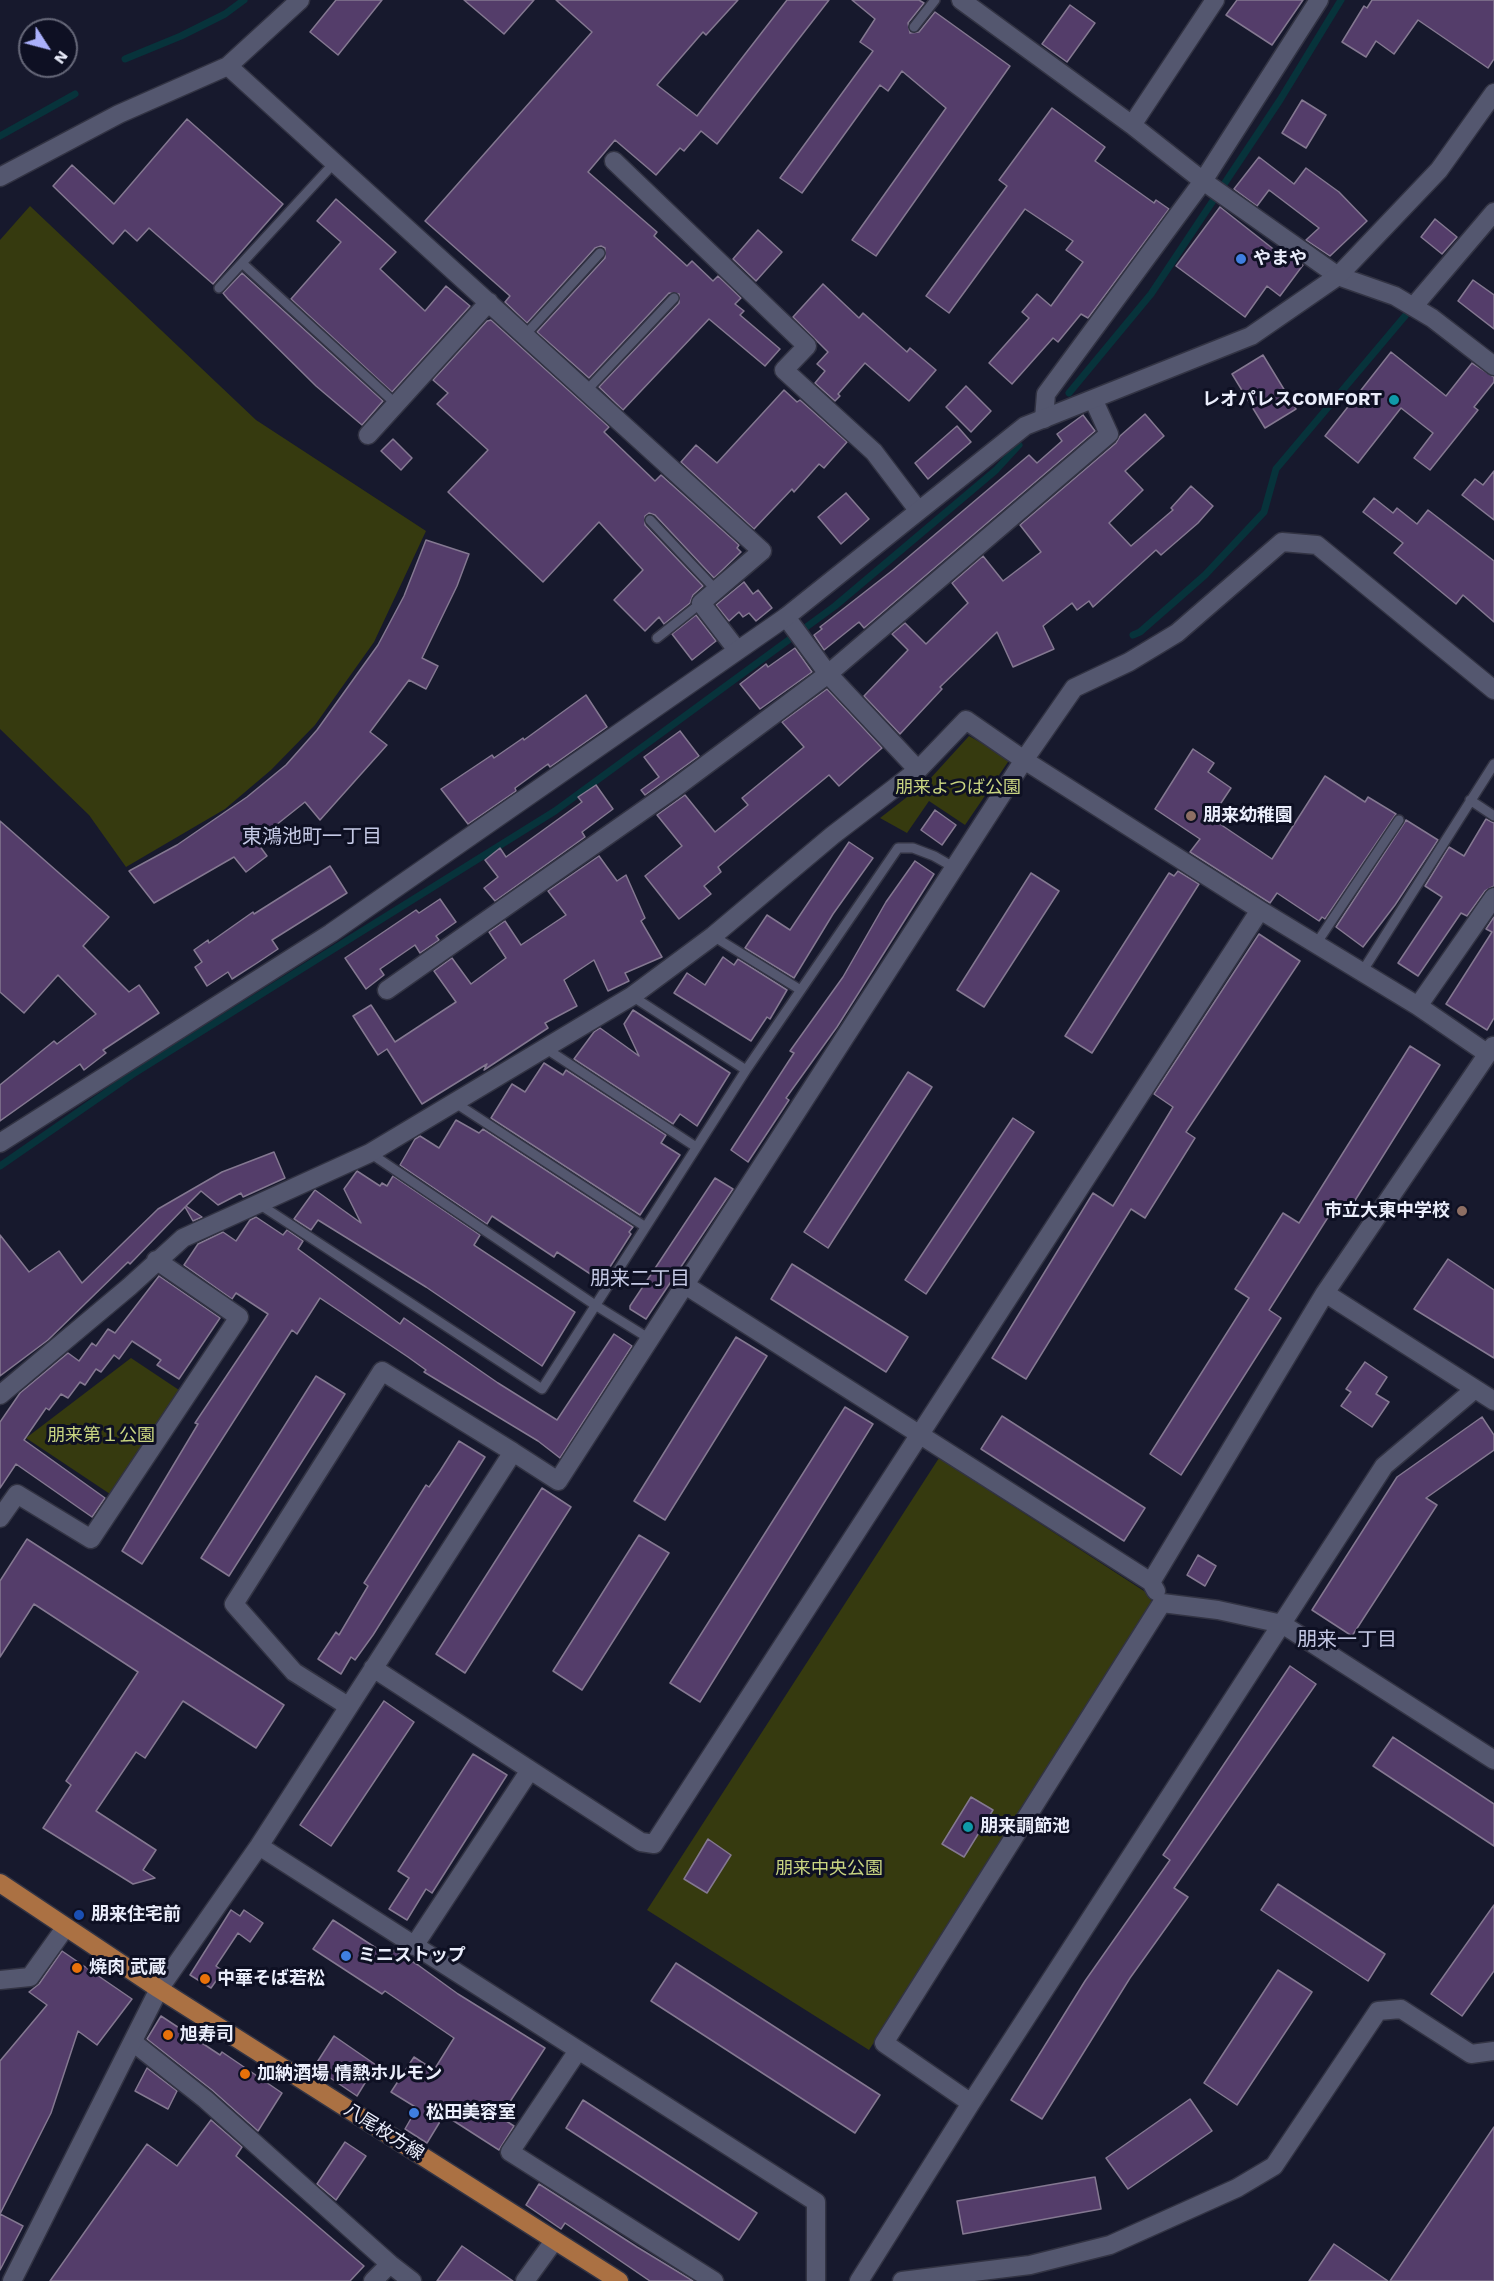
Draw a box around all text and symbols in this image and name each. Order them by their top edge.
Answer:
north arrow [18,18,78,78]
text: N [50,47,73,68]
place label: やまや [1253,248,1307,270]
marker: やまや [1234,252,1248,266]
place label: レオパレスCOMFORT [1202,389,1382,411]
marker: レオパレスCOMFORT [1387,393,1401,407]
park label: 朋来よつば公園 [895,777,1021,799]
place label: 朋来幼稚園 [1203,805,1293,827]
marker: 朋来幼稚園 [1184,809,1198,823]
district label: 東鴻池町一丁目 [242,825,382,849]
place label: 市立大東中学校 [1324,1200,1450,1222]
marker: 市立大東中学校 [1455,1204,1469,1218]
district label: 朋来二丁目 [590,1267,690,1291]
park label: 朋来第１公園 [47,1425,155,1447]
district label: 朋来一丁目 [1297,1628,1397,1652]
place label: 朋来調節池 [980,1816,1070,1838]
marker: 朋来調節池 [961,1820,975,1834]
park label: 朋来中央公園 [775,1858,883,1880]
place label: 朋来住宅前 [91,1904,181,1926]
marker: 朋来住宅前 [72,1908,86,1922]
place label: ミニストップ [358,1945,466,1967]
marker: ミニストップ [339,1949,353,1963]
place label: 焼肉 武蔵 [89,1957,166,1979]
marker: 焼肉 武蔵 [70,1961,84,1975]
place label: 中華そば若松 [217,1968,325,1990]
marker: 中華そば若松 [198,1972,212,1986]
place label: 旭寿司 [180,2024,234,2046]
marker: 旭寿司 [161,2028,175,2042]
place label: 加納酒場 情熱ホルモン [257,2063,442,2085]
marker: 加納酒場 情熱ホルモン [238,2067,252,2081]
street label: 八尾枚方線 [340,2099,428,2165]
place label: 松田美容室 [426,2102,516,2124]
marker: 松田美容室 [407,2106,421,2120]

